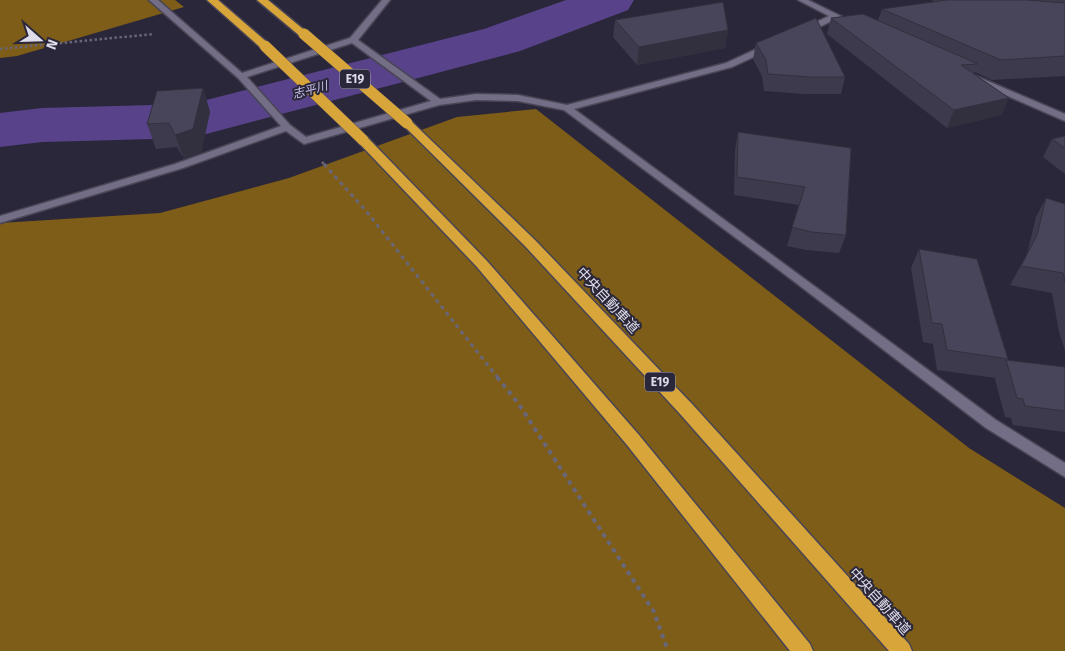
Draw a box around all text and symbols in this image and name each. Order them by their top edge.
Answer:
north arrow [15,15,65,65]
text: N [42,37,61,52]
road number: E19 [340,70,370,88]
water label: 志平川 [291,78,331,101]
street label: 中央自動車道 [573,264,642,337]
road number: E19 [645,372,675,392]
street label: 中央自動車道 [845,564,914,638]

